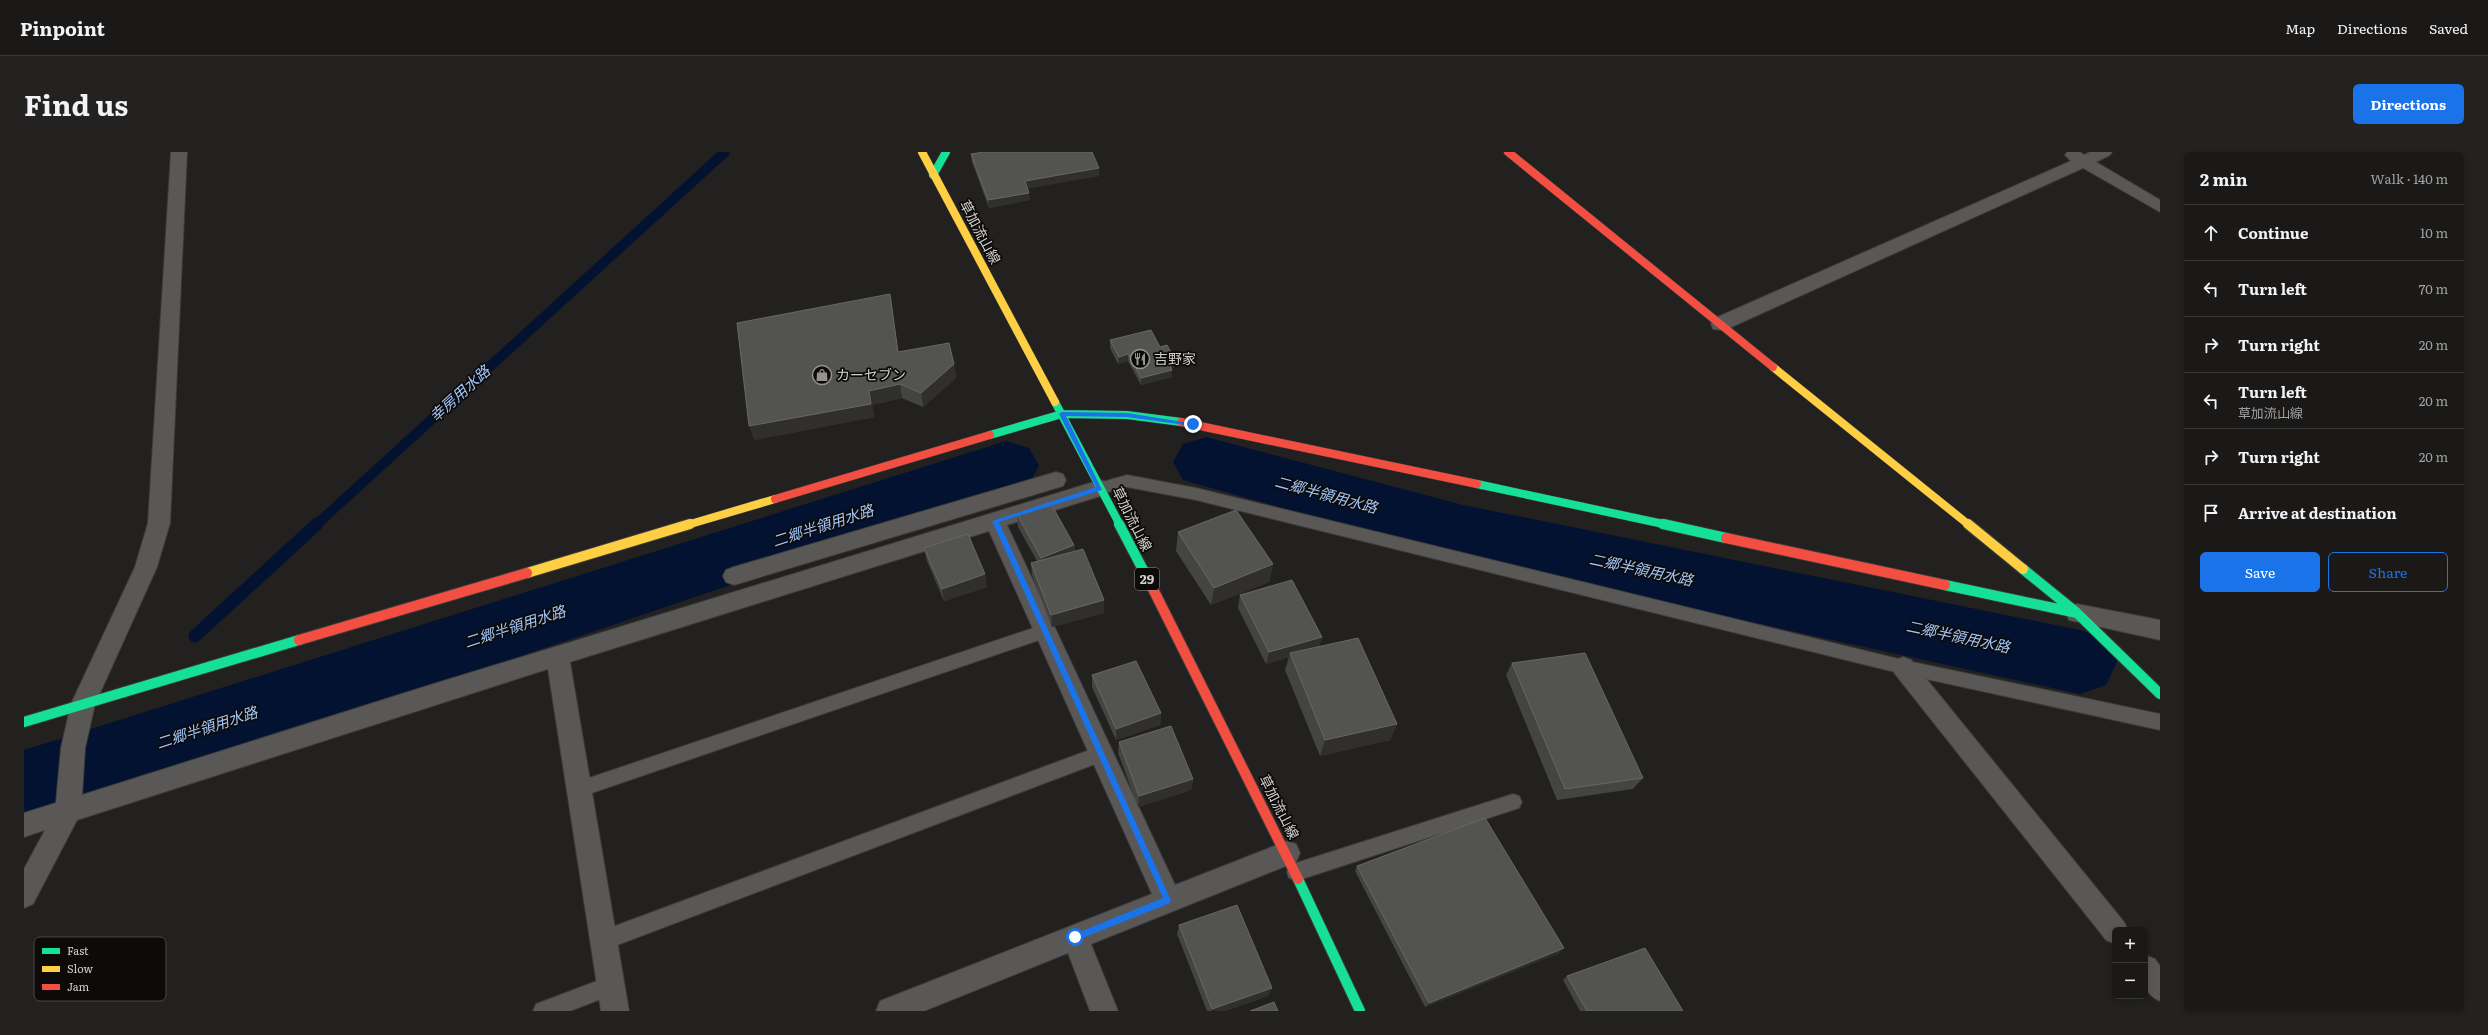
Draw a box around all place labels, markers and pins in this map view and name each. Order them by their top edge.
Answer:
restaurant icon: 吉野家 [1129,348,1151,370]
place label: 吉野家 [1154,348,1196,368]
shop icon: カーセブン [811,364,833,386]
place label: カーセブン [836,364,906,384]

